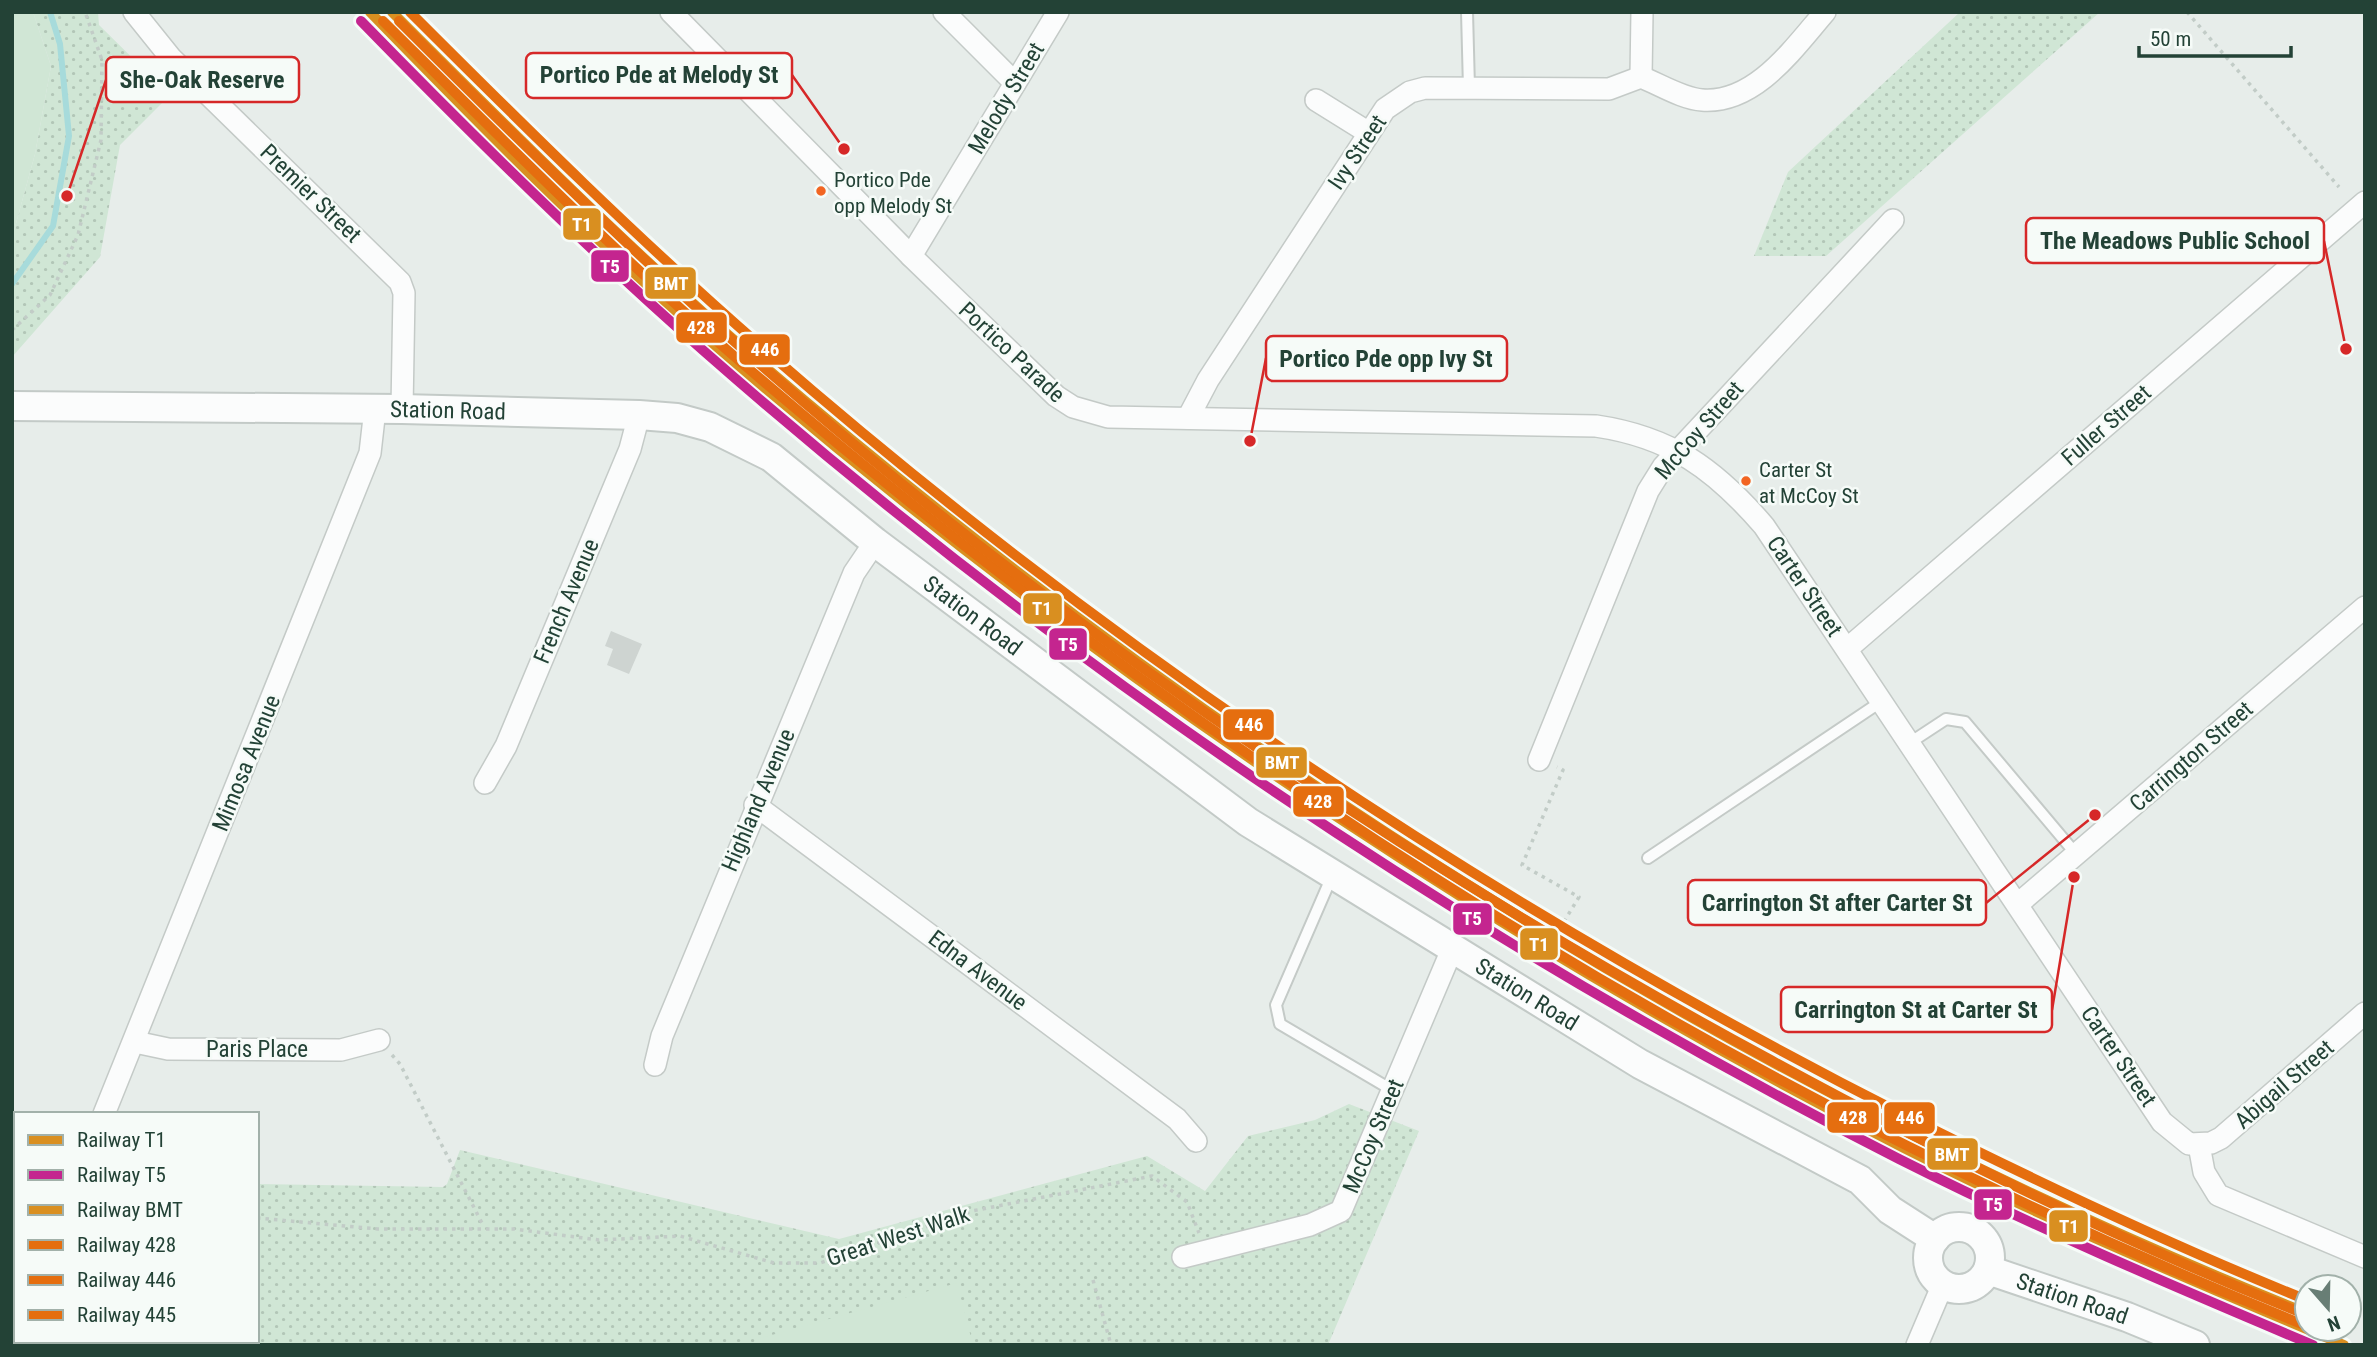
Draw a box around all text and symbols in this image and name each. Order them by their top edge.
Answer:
scale bar [2139,14,2291,58]
text: 50 m [2150,27,2191,51]
street label: Melody Street [963,38,1050,159]
callout: Portico Pde at Melody St [526,53,792,98]
callout: She-Oak Reserve [106,57,299,102]
text: Portico Pde at Melody St [540,61,778,89]
text: She-Oak Reserve [119,66,285,94]
street label: Ivy Street [1323,110,1392,195]
street label: Premier Street [255,139,367,248]
place label: Portico Pde opp Melody St [834,168,952,218]
marker: Portico Pde opp Melody St [814,184,828,198]
line badge: T1 [562,207,602,241]
text: T1 [572,213,592,236]
callout: The Meadows Public School [2026,218,2324,263]
text: The Meadows Public School [2040,227,2310,255]
line badge: T5 [590,249,630,283]
text: T5 [600,255,620,278]
line badge: BMT [644,266,697,300]
text: BMT [653,272,689,295]
street label: Portico Parade [953,297,1070,408]
line badge: 428 [675,311,728,344]
text: 428 [687,316,715,339]
line badge: 446 [738,333,791,366]
callout: Portico Pde opp Ivy St [1266,336,1507,381]
text: 446 [751,338,779,361]
text: Portico Pde opp Ivy St [1279,345,1493,373]
street label: McCoy Street [1649,376,1749,485]
street label: Fuller Street [2056,379,2156,471]
street label: Station Road [390,396,506,426]
place label: Carter St at McCoy St [1759,458,1859,508]
marker: Carter St at McCoy St [1739,474,1753,488]
street label: Carter Street [1761,531,1848,642]
street label: French Avenue [528,535,605,668]
street label: Station Road [918,570,1027,661]
line badge: T1 [1022,592,1063,625]
text: T1 [1032,597,1052,620]
line badge: T5 [1048,627,1088,661]
text: T5 [1058,633,1078,656]
street label: Mimosa Avenue [207,691,286,835]
street label: Carrington Street [2124,696,2258,817]
line badge: 446 [1222,708,1275,741]
text: 446 [1235,713,1263,736]
street label: Highland Avenue [716,725,801,876]
line badge: BMT [1255,746,1308,779]
text: BMT [1264,751,1300,774]
line badge: 428 [1292,785,1345,818]
text: 428 [1304,790,1332,813]
callout: Carrington St after Carter St [1688,880,1986,925]
text: Carrington St after Carter St [1702,889,1972,917]
line badge: T5 [1452,902,1493,936]
text: T5 [1462,907,1482,930]
street label: Edna Avenue [923,925,1032,1016]
line badge: T1 [1519,927,1559,961]
text: T1 [1529,933,1549,956]
street label: Station Road [1470,953,1583,1037]
callout: Carrington St at Carter St [1781,987,2052,1032]
text: Carrington St at Carter St [1794,996,2038,1024]
street label: Carter Street [2075,1001,2162,1112]
street label: Abigail Street [2229,1034,2339,1135]
street label: Paris Place [206,1036,308,1063]
street label: McCoy Street [1337,1075,1410,1197]
line badge: 428 [1826,1101,1880,1134]
line badge: 446 [1883,1101,1936,1135]
text: 428 [1839,1106,1867,1129]
text: 446 [1896,1106,1924,1129]
legend [14,1112,259,1343]
text: Railway T1 [77,1128,166,1152]
line badge: BMT [1926,1137,1979,1171]
text: BMT [1934,1143,1970,1166]
text: Railway T5 [77,1163,166,1187]
line badge: T5 [1973,1188,2013,1221]
text: T5 [1983,1193,2003,1216]
text: Railway BMT [77,1198,183,1222]
street label: Great West Walk [823,1200,974,1272]
line badge: T1 [2048,1209,2089,1243]
text: T1 [2059,1215,2079,1238]
text: Railway 428 [77,1233,176,1257]
text: Railway 446 [77,1268,176,1292]
street label: Station Road [2013,1268,2131,1330]
north arrow [2293,1273,2363,1343]
text: Railway 445 [77,1303,176,1327]
text: N [2324,1311,2343,1336]

